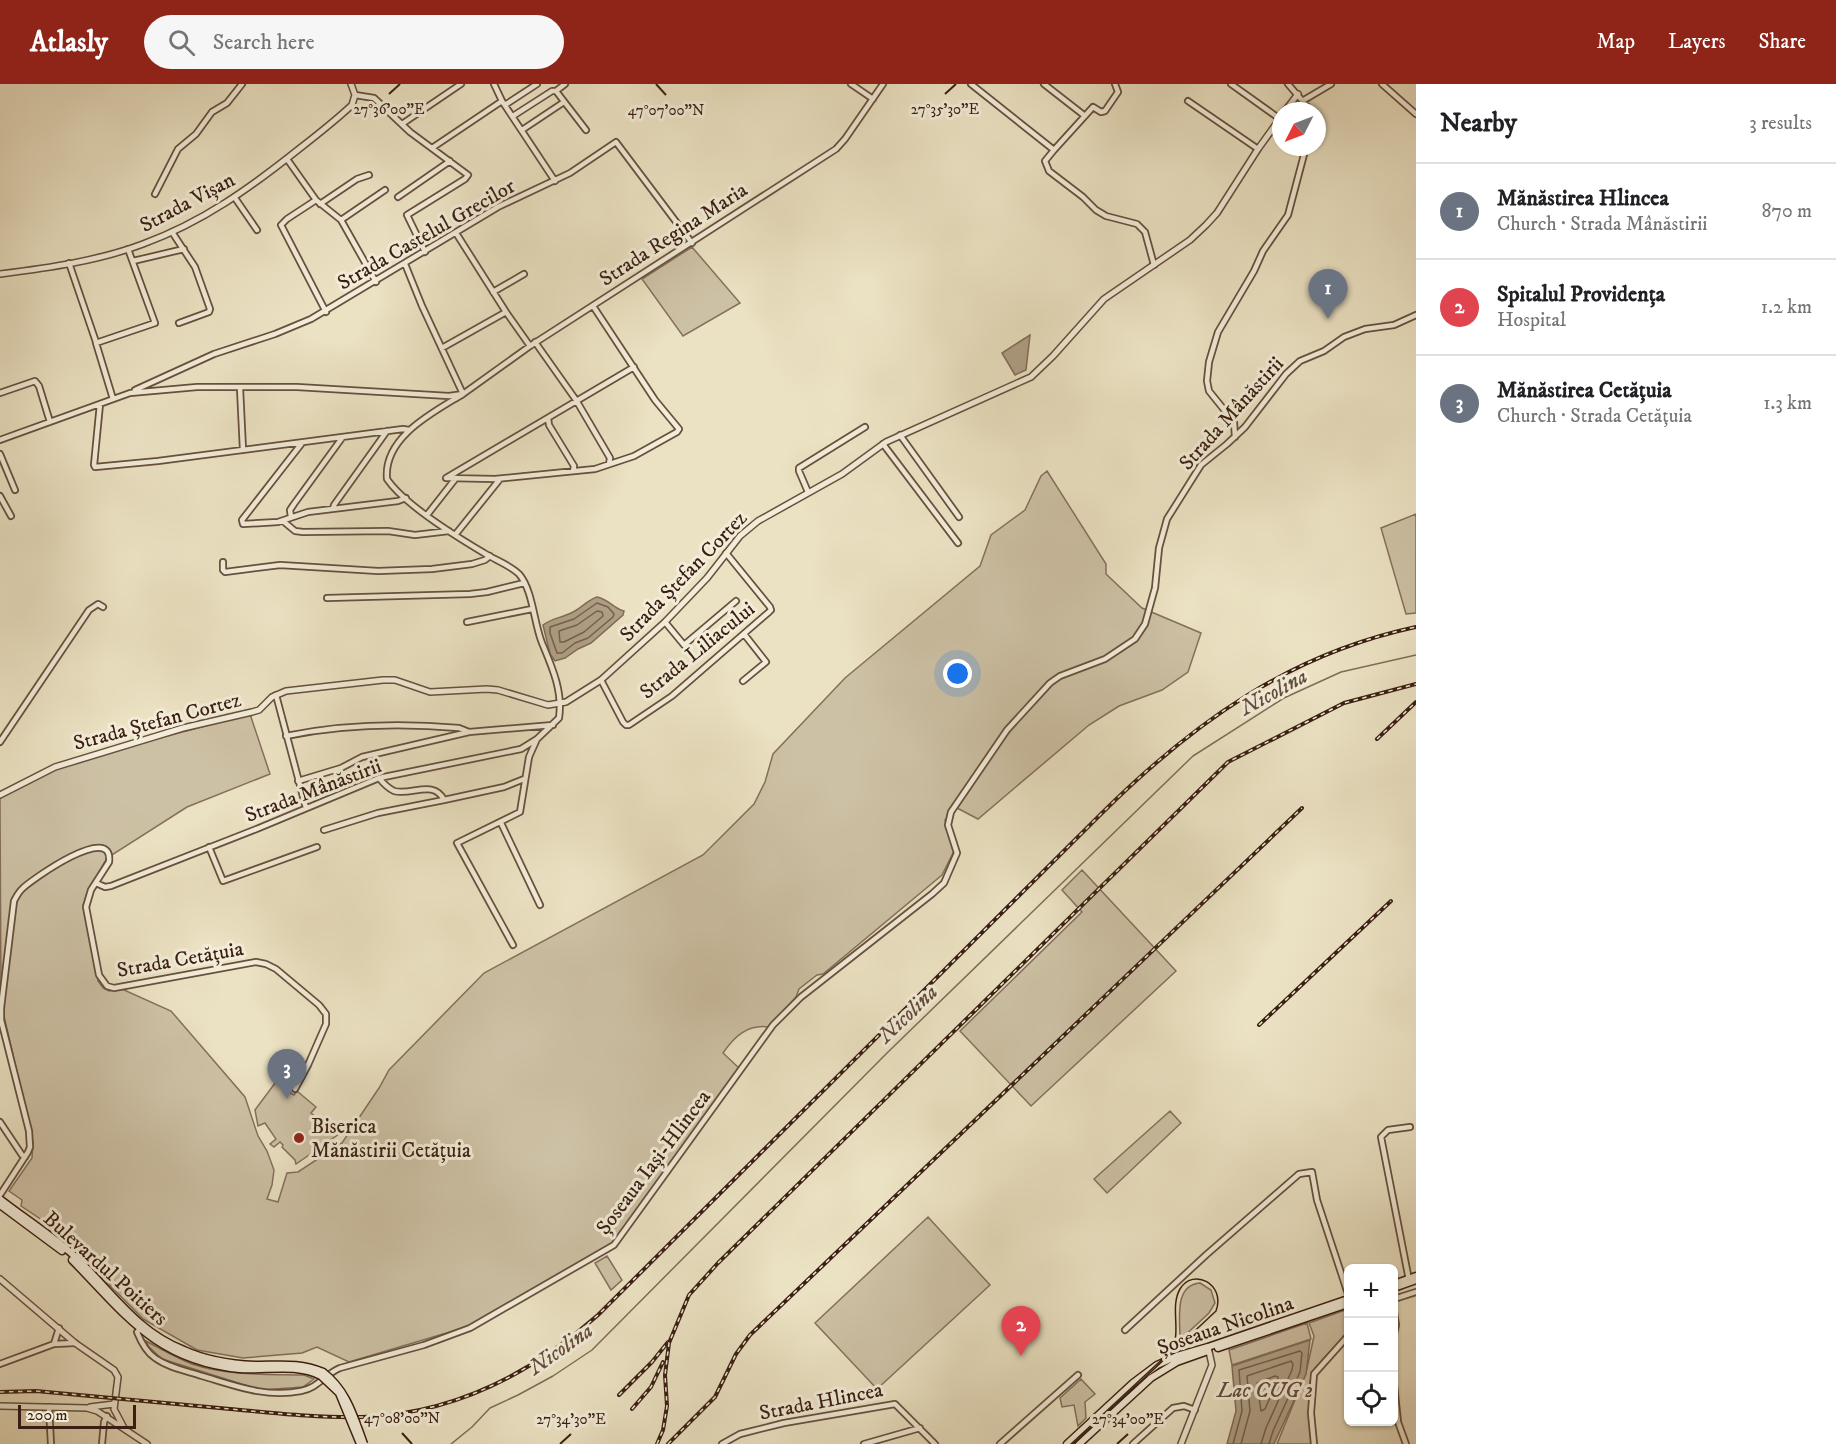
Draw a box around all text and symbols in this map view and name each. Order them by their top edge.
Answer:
search box [144,15,564,69]
text: Atlasly [30,25,108,60]
icon: search [165,26,198,59]
text: Search here [213,29,315,56]
text: Map [1596,29,1635,55]
text: Layers [1668,29,1726,55]
text: Share [1759,29,1806,55]
text: 27°36'00"E [353,100,425,119]
text: 27°35'30"E [911,100,980,119]
text: 47°07'00"N [628,101,704,120]
north arrow [1272,102,1326,156]
text: Nearby [1440,107,1517,140]
text: 3 results [1749,111,1812,136]
street label: Strada Vișan [136,167,239,239]
street label: Strada Castelul Grecilor [333,173,520,296]
street label: Strada Regina Maria [595,177,752,292]
text: Mănăstirea Hlincea [1497,185,1669,212]
text: 1 [1456,199,1463,224]
text: 870 m [1761,199,1812,224]
text: Church · Strada Mânăstirii [1497,212,1708,237]
pin: 1 [1308,270,1348,319]
text: Spitalul Providența [1497,281,1665,308]
text: 2 [1455,295,1464,320]
text: 1.2 km [1761,295,1812,320]
text: Hospital [1497,308,1566,333]
street label: Strada Mânăstirii [1174,351,1290,476]
text: Mănăstirea Cetățuia [1497,377,1672,404]
text: 3 [1456,391,1463,416]
text: 1.3 km [1763,391,1812,416]
text: Church · Strada Cetățuia [1497,404,1692,429]
street label: Strada Ștefan Cortez [615,506,753,648]
street label: Strada Liliacului [635,596,760,705]
your location [943,659,972,688]
water label: Nicolina [1234,663,1312,723]
street label: Strada Ștefan Cortez [71,687,244,757]
street label: Strada Mânăstirii [241,753,385,829]
street label: Strada Cetățuia [115,936,245,984]
water label: Nicolina [871,979,944,1050]
pin: 3 [268,1050,306,1099]
street label: Șoseaua Iași-Hlincea [591,1085,717,1240]
place label: Biserica Mănăstirii Cetățuia [311,1114,471,1164]
marker: Biserica Mănăstirii Cetățuia [292,1131,306,1145]
street label: Bulevardul Poitiers [38,1206,173,1332]
map controls [1344,1264,1398,1426]
button: + [1344,1264,1398,1318]
street label: Șoseaua Nicolina [1154,1290,1297,1361]
pin: 2 [1002,1306,1040,1356]
water label: Nicolina [522,1317,598,1382]
button: − [1344,1318,1398,1372]
button: locate [1344,1372,1398,1426]
street label: Strada Hlincea [757,1377,885,1427]
water label: Lac CUG 2 [1215,1377,1313,1404]
scale bar [18,1402,136,1430]
text: 200 m [27,1405,68,1425]
text: 47°08'00"N [364,1409,440,1428]
text: 27°34'30"E [536,1410,606,1429]
text: 27°34'00"E [1092,1410,1164,1429]

